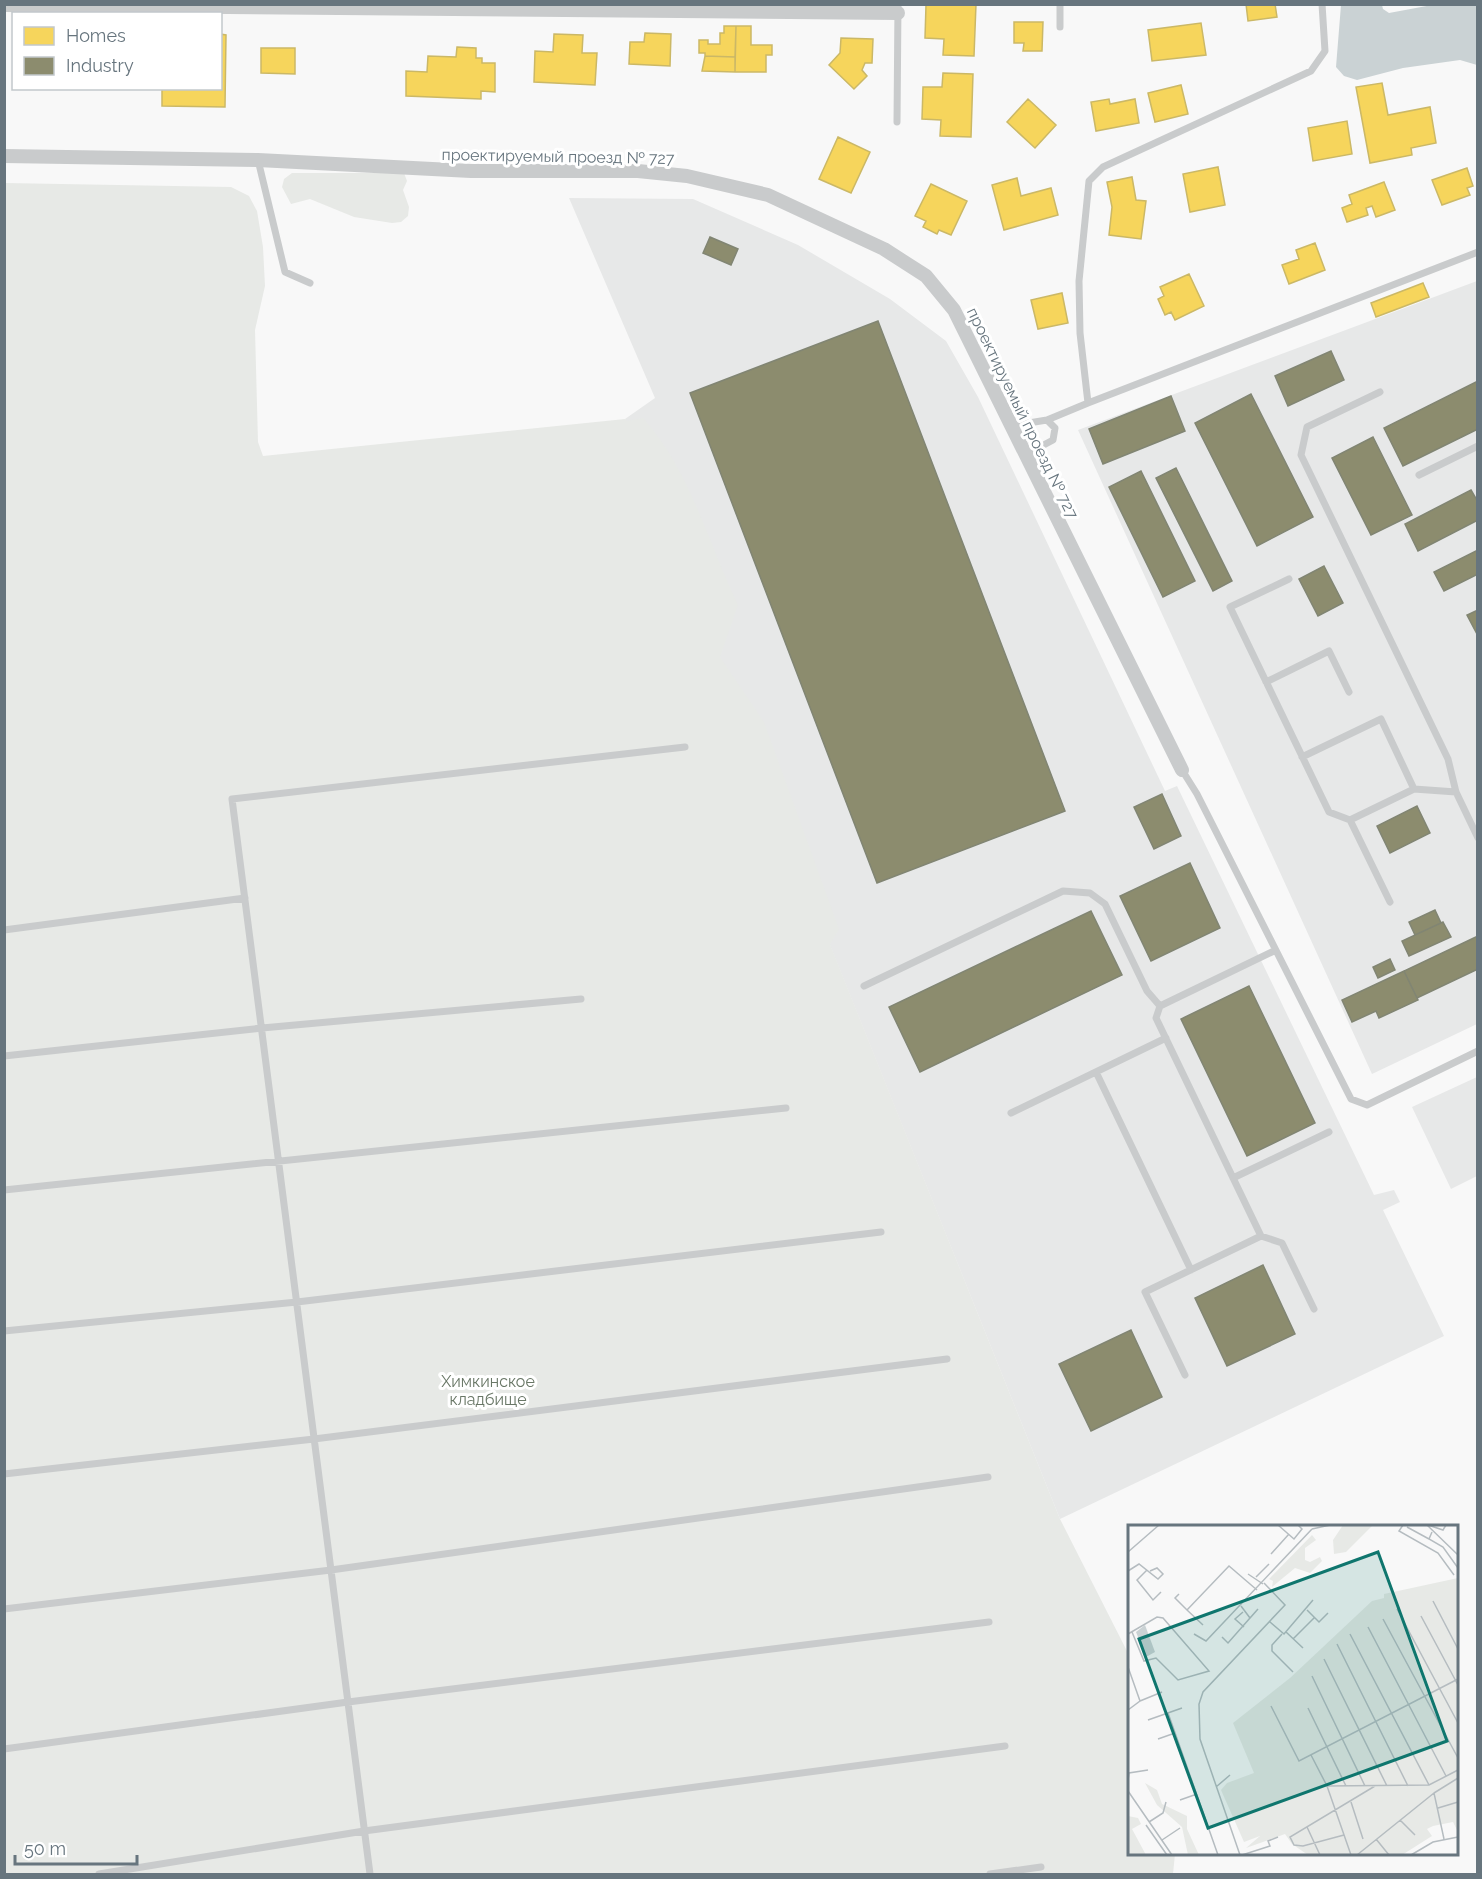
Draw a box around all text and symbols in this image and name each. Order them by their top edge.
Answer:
legend [12,12,222,90]
text: Homes [66,25,126,46]
text: Industry [66,55,134,76]
street label: проектируемый проезд № 727 [442,145,675,168]
street label: проектируемый проезд № 727 [963,304,1082,522]
park label: Химкинское кладбище [441,1372,535,1409]
inset map [1128,1525,1458,1855]
scale bar [15,1828,136,1866]
text: 50 m [24,1838,66,1859]

